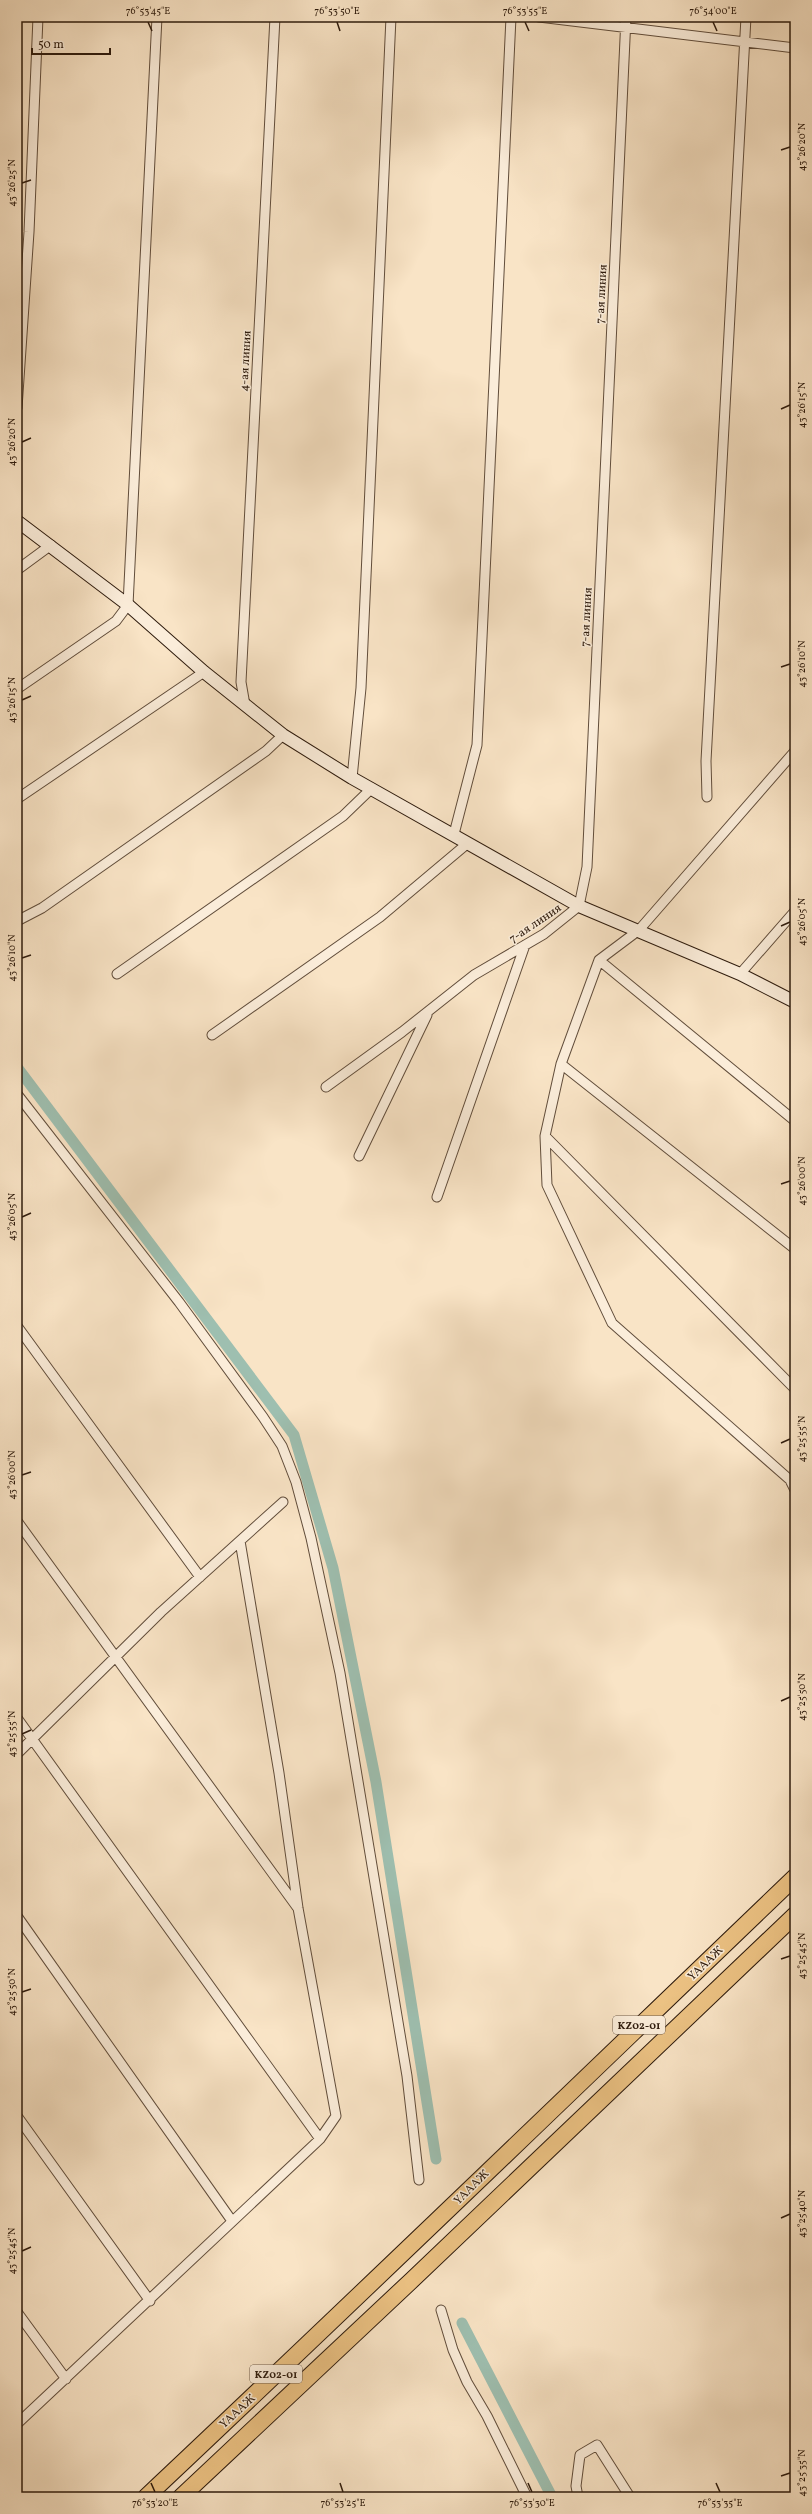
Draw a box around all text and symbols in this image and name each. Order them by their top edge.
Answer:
text: 76°53'45"E [126,4,170,18]
text: 76°53'50"E [314,4,360,18]
text: 76°53'55"E [503,4,547,18]
text: 76°54'00"E [689,4,737,18]
scale bar [32,30,110,56]
text: 50 m [38,37,64,53]
text: 43°26'20"N [795,122,809,171]
text: 43°26'25"N [5,159,19,207]
street label: 7-ая линия [592,264,612,324]
street label: 4-ая линия [236,330,256,392]
text: 43°26'15"N [795,381,809,428]
text: 43°26'20"N [5,417,19,466]
street label: 7-ая линия [577,587,597,647]
text: 43°26'10"N [795,640,809,688]
text: 43°26'15"N [5,676,19,723]
text: 43°26'05"N [795,897,809,946]
street label: 7-ая линия [506,900,565,947]
text: 43°26'10"N [5,934,19,982]
text: 43°26'00"N [795,1156,809,1206]
text: 43°26'05"N [5,1192,19,1241]
text: 43°25'55"N [795,1415,809,1462]
text: 43°26'00"N [5,1450,19,1500]
text: 43°25'50"N [795,1673,809,1721]
text: 43°25'55"N [5,1710,19,1757]
text: 43°25'45"N [795,1932,809,1980]
street label: ҮАААЖ [684,1943,727,1985]
text: 43°25'50"N [5,1968,19,2016]
road number: KZ02-01 [613,2016,665,2034]
street label: ҮАААЖ [451,2166,493,2209]
text: 43°25'40"N [795,2189,809,2238]
text: 43°25'45"N [5,2227,19,2275]
road number: KZ02-01 [250,2365,302,2383]
street label: ҮАААЖ [216,2391,259,2432]
text: 43°25'35"N [795,2449,809,2497]
text: 76°53'20"E [132,2496,178,2510]
text: 76°53'25"E [320,2496,366,2510]
text: 76°53'30"E [509,2496,555,2510]
text: 76°53'35"E [698,2496,742,2510]

